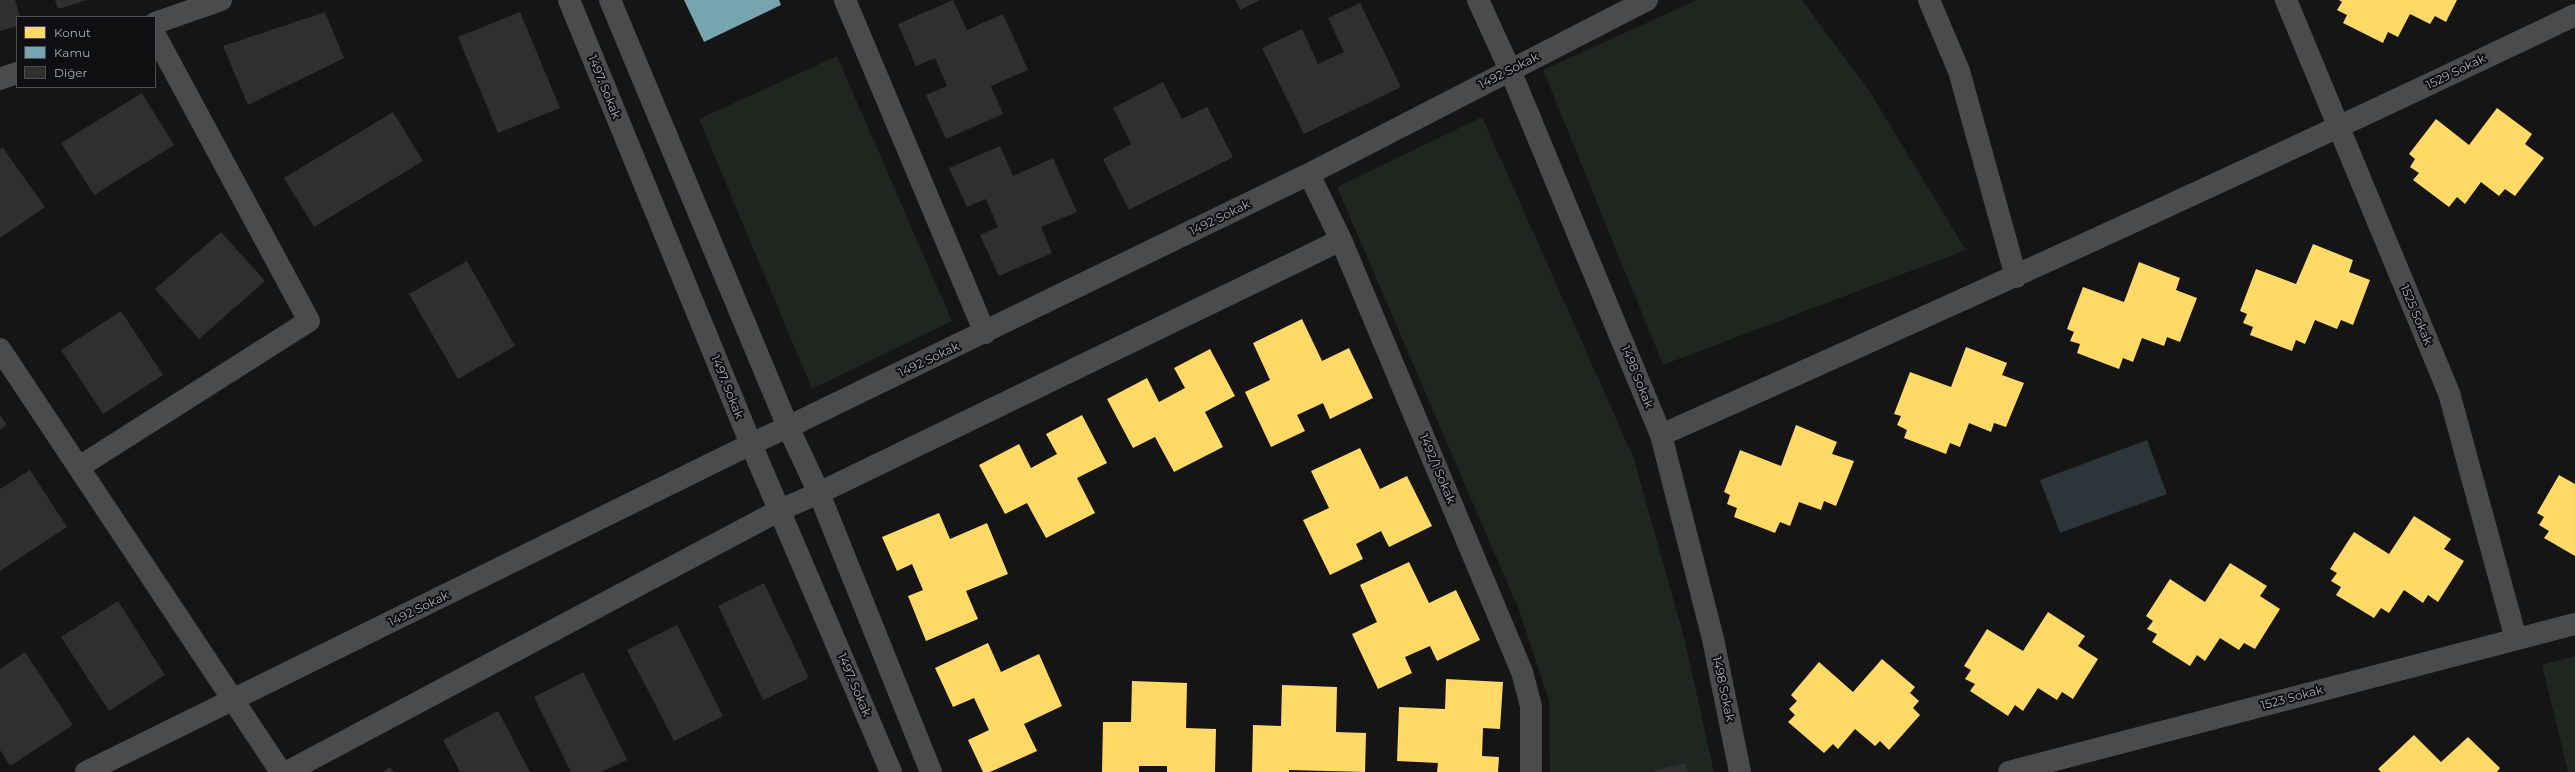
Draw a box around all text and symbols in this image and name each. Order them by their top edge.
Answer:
legend [16,16,156,88]
text: Konut [54,25,91,40]
text: Kamu [54,45,90,60]
street label: 1492 Sokak [1476,50,1542,92]
street label: 1529 Sokak [2424,51,2488,93]
street label: 1497. Sokak [585,53,623,121]
text: Diğer [54,65,87,80]
street label: 1492 Sokak [1187,197,1253,239]
street label: 1525 Sokak [2397,283,2435,347]
street label: 1492 Sokak [896,340,962,380]
street label: 1498 Sokak [1618,343,1656,411]
street label: 1497. Sokak [708,353,746,421]
street label: 1492/1 Sokak [1416,432,1458,506]
street label: 1492 Sokak [386,588,452,630]
street label: 1497. Sokak [834,651,874,719]
street label: 1498 Sokak [1709,655,1737,723]
street label: 1523 Sokak [2259,683,2325,713]

